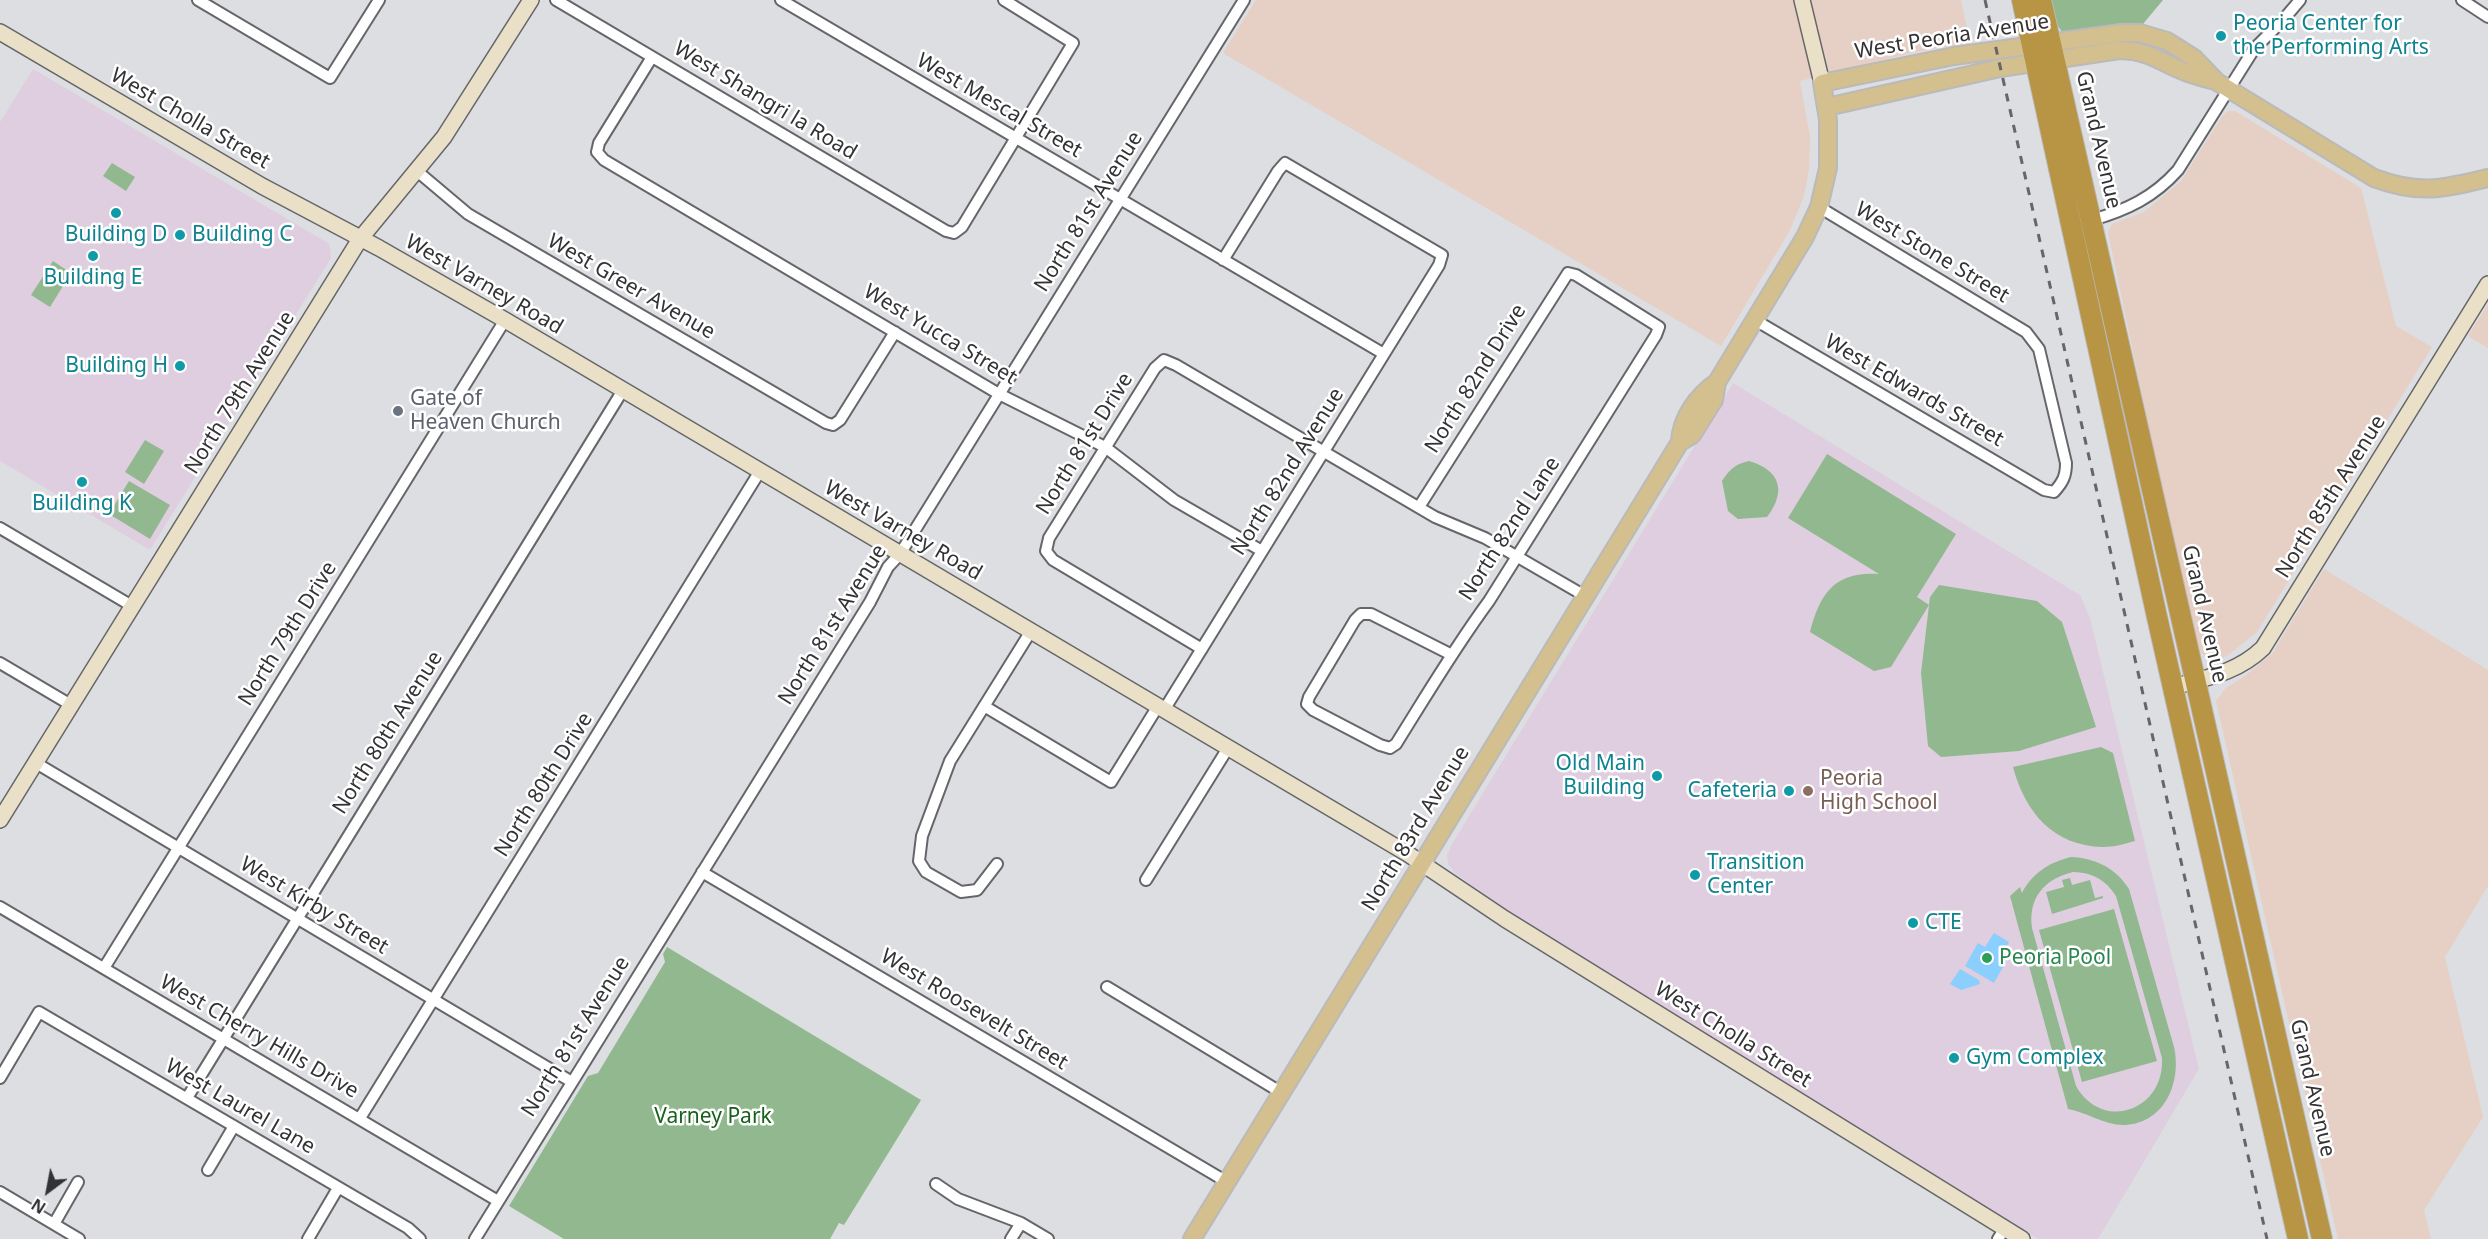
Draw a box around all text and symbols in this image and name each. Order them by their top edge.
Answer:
street label: West Peoria Avenue [1853,9,2051,65]
place label: Peoria Center for the Performing Arts [2233,11,2429,61]
marker: Peoria Center for the Performing Arts [2214,29,2228,43]
street label: West Shangri la Road [669,36,861,166]
street label: West Mescal Street [912,48,1086,164]
street label: West Cholla Street [106,63,274,175]
street label: Grand Avenue [2070,69,2126,211]
street label: North 81st Avenue [1030,127,1148,297]
street label: West Stone Street [1851,197,2013,309]
marker: Building D [109,206,123,220]
place label: Building D [65,222,167,248]
place label: Building C [192,222,292,248]
marker: Building C [173,228,187,242]
street label: West Greer Avenue [543,229,719,345]
street label: West Varney Road [401,230,567,340]
marker: Building E [86,249,100,263]
place label: Building E [44,265,142,291]
street label: West Yucca Street [859,279,1021,391]
street label: North 82nd Drive [1420,300,1532,458]
street label: North 79th Avenue [180,307,300,479]
street label: West Edwards Street [1820,330,2008,452]
place label: Building H [65,353,168,379]
marker: Building H [173,359,187,373]
street label: North 81st Drive [1031,368,1139,520]
street label: North 82nd Avenue [1226,384,1350,560]
place label: Gate of Heaven Church [410,386,561,436]
marker: Gate of Heaven Church [391,404,405,418]
street label: North 85th Avenue [2271,411,2391,583]
street label: North 82nd Lane [1454,452,1566,606]
marker: Building K [75,475,89,489]
street label: West Varney Road [820,476,986,586]
place label: Building K [32,491,132,517]
street label: North 81st Avenue [774,540,892,710]
street label: Grand Avenue [2176,543,2232,685]
street label: North 79th Drive [234,557,342,711]
street label: North 80th Avenue [328,647,448,819]
street label: North 80th Drive [490,708,598,862]
street label: North 83rd Avenue [1357,742,1475,916]
place label: Old Main Building [1556,751,1645,801]
place label: Peoria High School [1820,766,1938,816]
marker: Old Main Building [1650,769,1664,783]
place label: Cafeteria [1688,778,1777,804]
marker: Cafeteria [1782,784,1796,798]
marker: Peoria High School [1801,784,1815,798]
place label: Transition Center [1707,850,1805,900]
street label: West Kirby Street [235,852,393,960]
marker: Transition Center [1688,868,1702,882]
place label: CTE [1925,910,1962,936]
marker: CTE [1906,916,1920,930]
street label: West Roosevelt Street [876,944,1072,1076]
place label: Peoria Pool [1999,945,2111,971]
marker: Peoria Pool [1980,951,1994,965]
street label: North 81st Avenue [517,952,635,1122]
street label: West Cherry Hills Drive [155,970,363,1104]
street label: West Cholla Street [1650,977,1816,1093]
street label: Grand Avenue [2284,1017,2340,1159]
place label: Gym Complex [1966,1045,2104,1071]
marker: Gym Complex [1947,1051,1961,1065]
street label: West Laurel Lane [161,1054,319,1160]
park label: Varney Park [654,1104,772,1130]
north arrow [18,1161,78,1221]
text: N [27,1193,50,1219]

